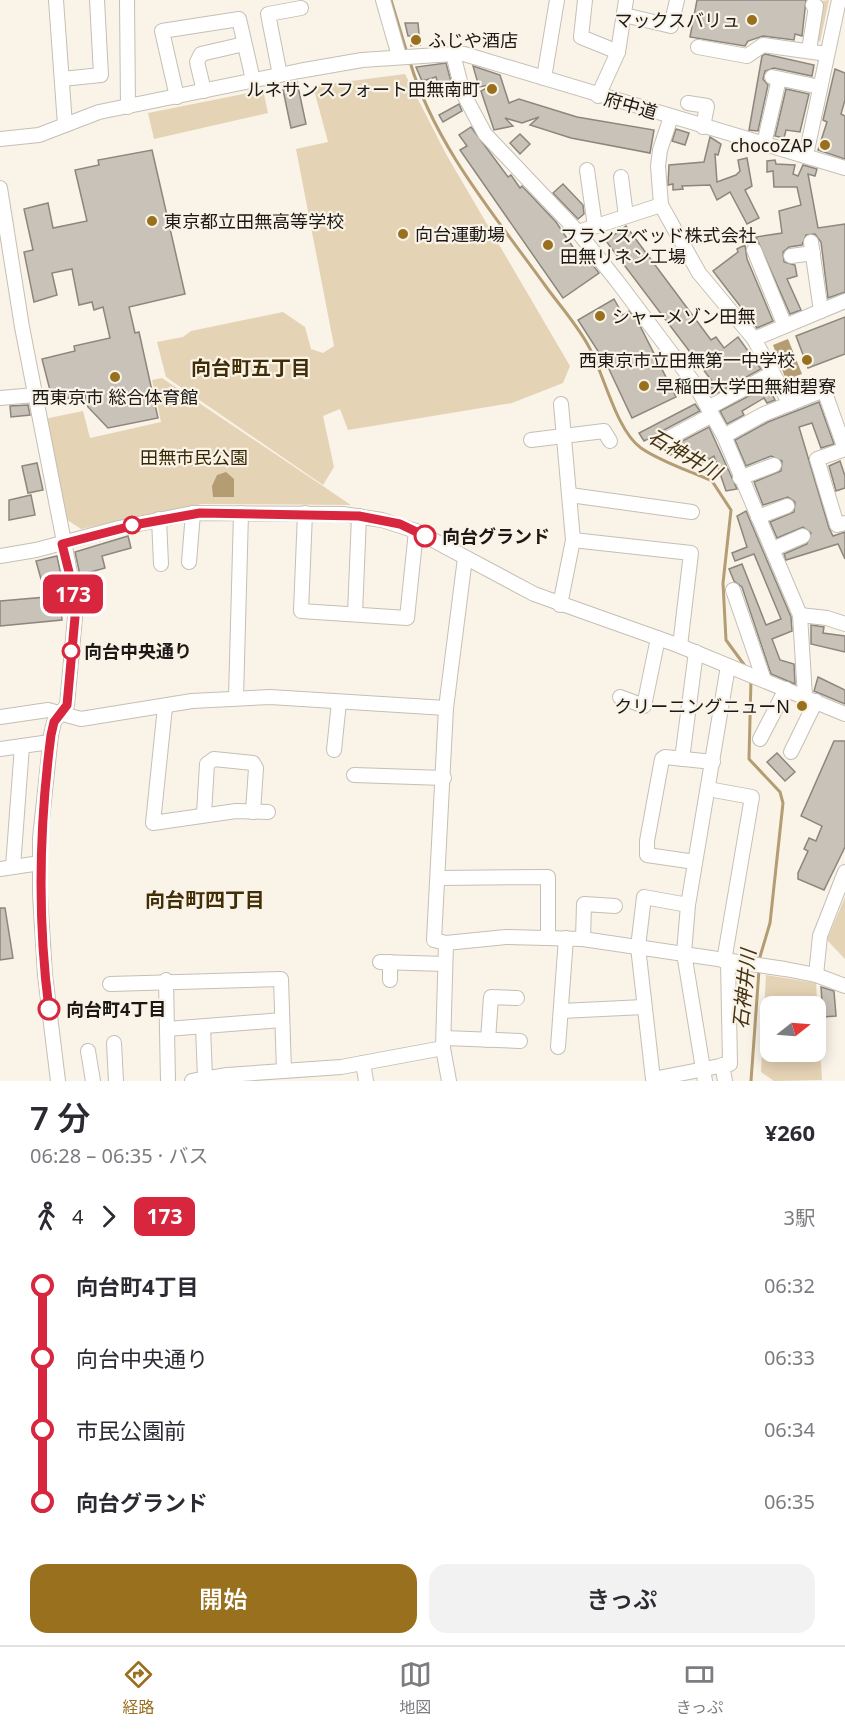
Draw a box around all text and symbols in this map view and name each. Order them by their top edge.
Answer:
place label: マックスバリュ [615,8,740,32]
marker: マックスバリュ [745,13,759,27]
place label: ふじや酒店 [428,28,518,52]
marker: ふじや酒店 [409,33,423,47]
place label: ルネサンスフォート田無南町 [246,77,480,101]
marker: ルネサンスフォート田無南町 [485,82,499,96]
street label: 府中道 [602,86,660,124]
place label: chocoZAP [730,133,813,157]
marker: chocoZAP [818,138,832,152]
place label: 東京都立田無高等学校 [164,209,344,233]
marker: 東京都立田無高等学校 [145,214,159,228]
place label: 向台運動場 [415,222,505,246]
place label: フランスベッド株式会社 田無リネン工場 [560,223,756,268]
marker: 向台運動場 [396,227,410,241]
marker: フランスベッド株式会社 田無リネン工場 [541,238,555,252]
place label: シャーメゾン田無 [612,304,755,328]
marker: シャーメゾン田無 [593,309,607,323]
place label: 西東京市立田無第一中学校 [579,348,795,372]
marker: 西東京市立田無第一中学校 [800,353,814,367]
district label: 向台町五丁目 [191,354,311,381]
marker: 西東京市 総合体育館 [108,370,122,384]
place label: 早稲田大学田無紺碧寮 [656,374,836,398]
marker: 早稲田大学田無紺碧寮 [637,379,651,393]
place label: 西東京市 総合体育館 [32,385,198,409]
water label: 石神井川 [644,422,728,487]
park label: 田無市民公園 [140,445,248,469]
unlabelled marker [123,516,141,534]
place label: 向台グランド [442,524,550,548]
marker: 向台グランド [414,525,436,547]
line badge: 173 [38,574,107,614]
text: 173 [55,580,91,608]
place label: 向台中央通り [84,639,192,663]
marker: 向台中央通り [62,642,80,660]
place label: クリーニングニューN [614,694,790,718]
marker: クリーニングニューN [795,699,809,713]
district label: 向台町四丁目 [145,886,265,913]
water label: 石神井川 [726,946,762,1030]
north arrow [760,996,826,1062]
map controls [760,996,826,1062]
place label: 向台町4丁目 [66,997,166,1021]
marker: 向台町4丁目 [38,998,60,1020]
text: 7 分 [30,1095,90,1140]
text: ¥260 [765,1117,815,1147]
text: 06:28 – 06:35 · バス [30,1142,208,1169]
icon: walk [30,1200,63,1233]
icon: forward [92,1200,125,1233]
text: 173 [146,1202,183,1230]
text: 4 [72,1203,83,1230]
text: 3駅 [784,1204,815,1231]
text: 向台町4丁目 [76,1271,199,1301]
text: 06:32 [764,1272,815,1299]
text: 向台中央通り [76,1343,208,1373]
text: 06:33 [764,1344,815,1371]
text: 市民公園前 [76,1415,186,1445]
text: 06:34 [764,1416,815,1443]
text: 向台グランド [76,1487,208,1517]
text: 06:35 [764,1488,815,1515]
button: 開始 [30,1564,417,1633]
button: きっぷ [429,1564,815,1633]
tab: 経路 [122,1658,155,1718]
tab: 地図 [399,1658,432,1718]
tab: きっぷ [676,1658,723,1718]

